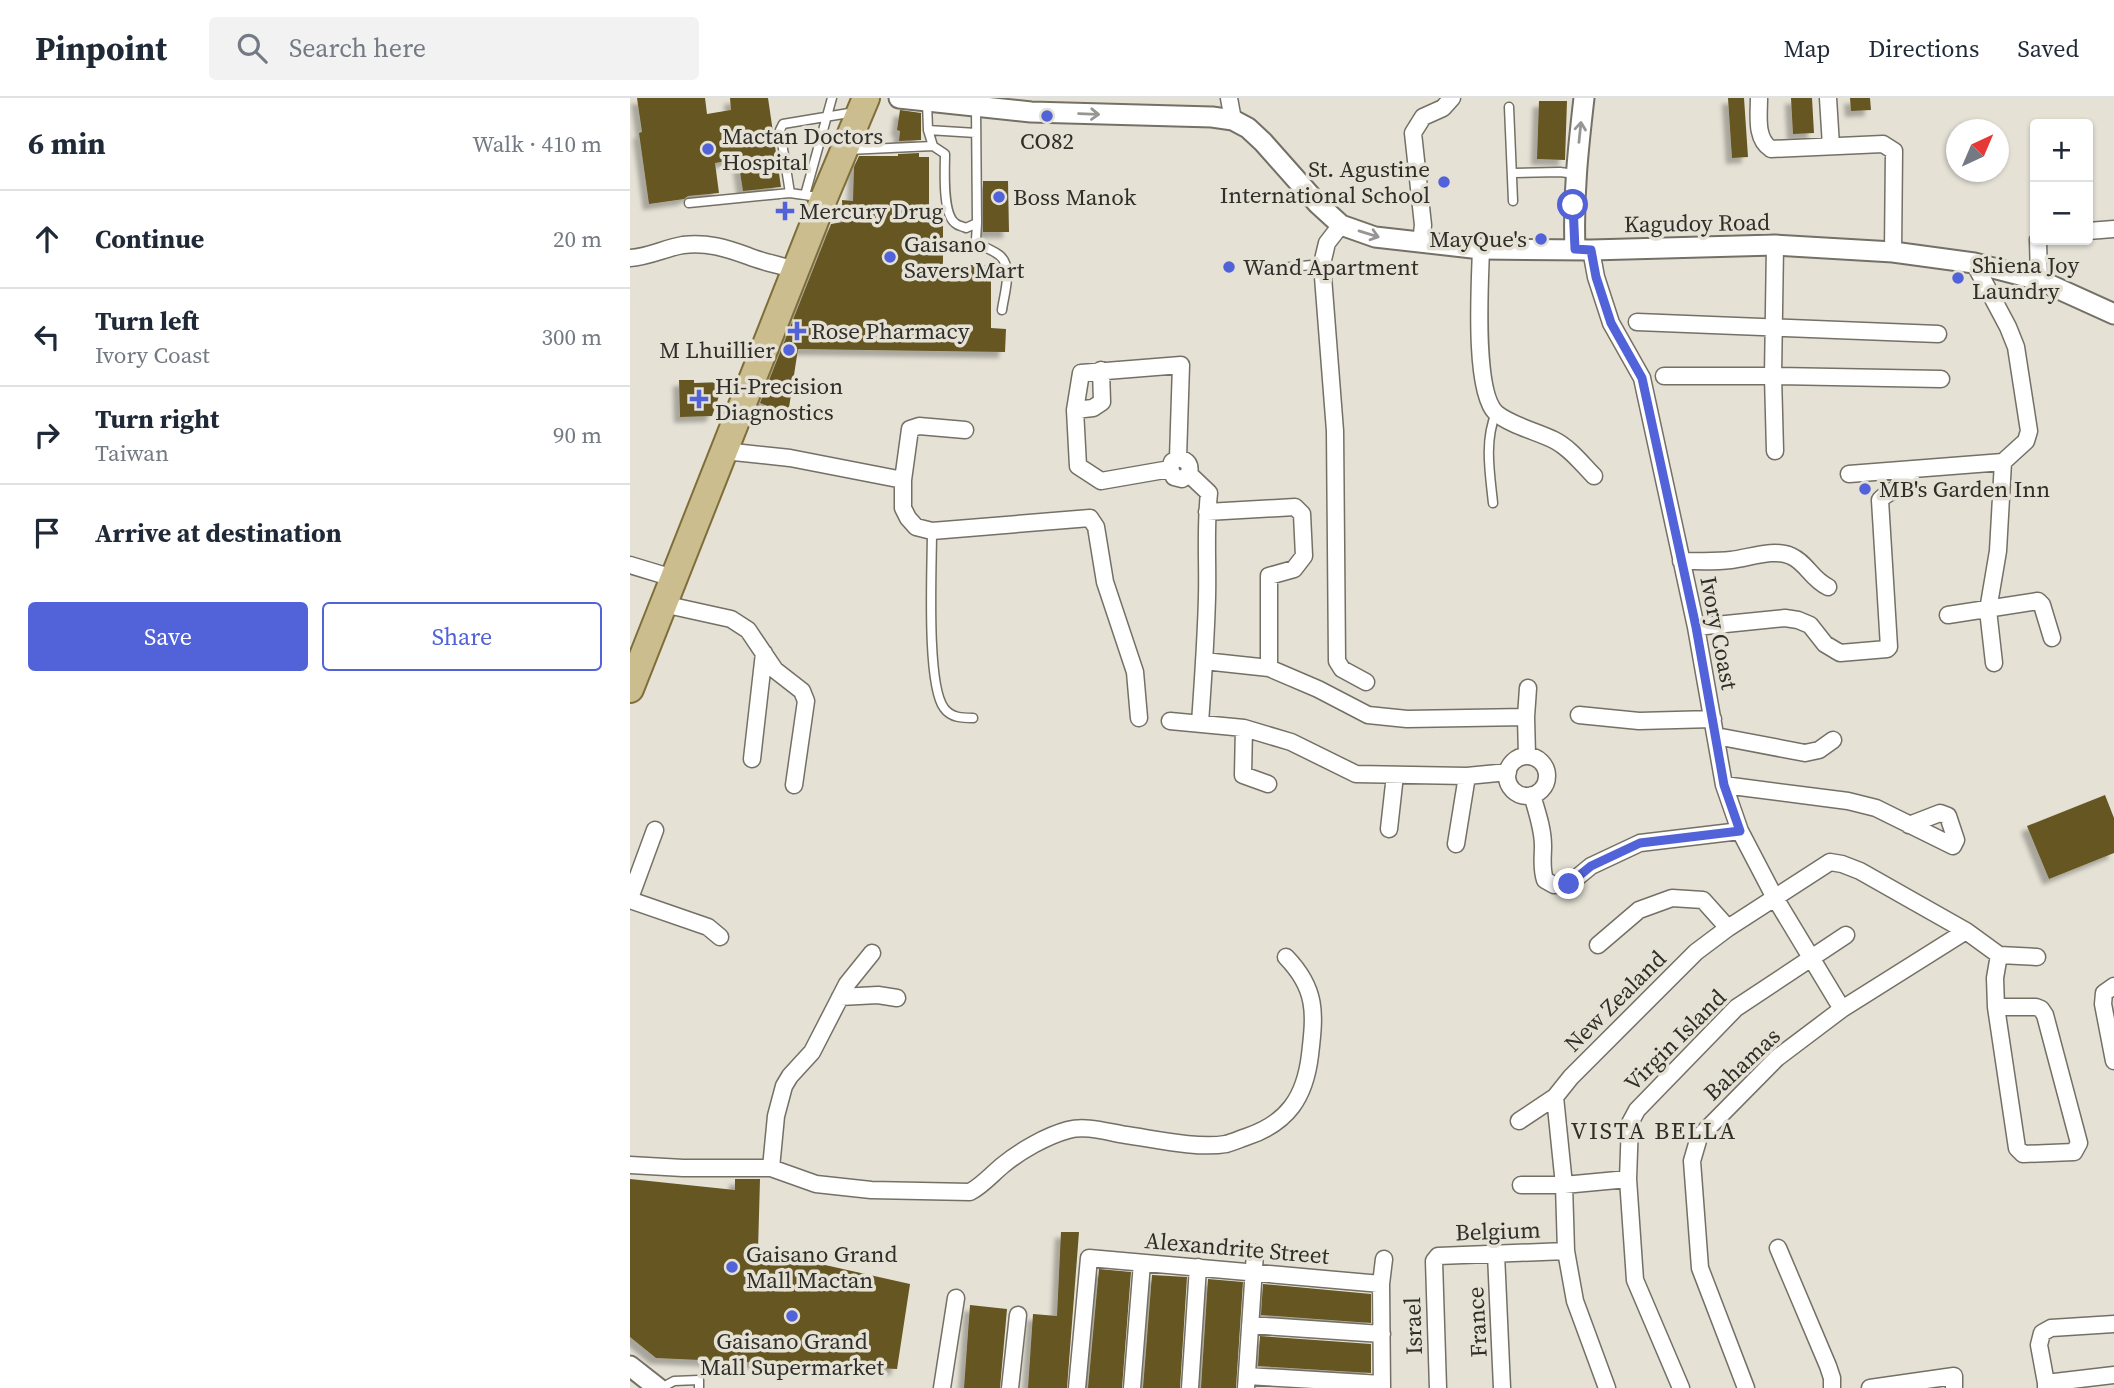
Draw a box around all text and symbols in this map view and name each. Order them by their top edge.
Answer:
search box [209,17,699,80]
text: Pinpoint [35,26,167,71]
icon: search [233,29,271,67]
text: Search here [289,30,426,66]
text: Map [1783,32,1830,65]
text: Directions [1868,32,1979,65]
text: Saved [2017,32,2079,65]
one-way arrow [1077,107,1100,120]
marker: CO82 [1039,108,1055,124]
north arrow [1946,119,2009,182]
map controls [2030,119,2093,245]
button: + [2030,119,2093,182]
place label: Mactan Doctors Hospital [722,120,883,178]
one-way arrow [1574,121,1587,144]
text: 6 min [28,123,106,164]
place label: CO82 [1020,125,1074,157]
text: Walk · 410 m [472,128,602,160]
marker: Mactan Doctors Hospital [700,141,716,157]
place label: St. Agustine International School [1220,153,1430,211]
marker: St. Agustine International School [1436,174,1452,190]
place label: Boss Manok [1013,181,1137,213]
button: − [2030,182,2093,245]
marker: Boss Manok [991,189,1007,205]
route start [1557,189,1588,220]
place label: Mercury Drug [799,195,944,227]
marker: Mercury Drug [777,203,793,219]
street label: Kagudoy Road [1624,206,1770,240]
icon: ahead [28,220,66,258]
text: Continue [95,221,204,257]
text: 20 m [553,223,602,255]
place label: MayQue's [1429,223,1527,255]
place label: Gaisano Savers Mart [904,228,1025,286]
one-way arrow [1357,229,1379,242]
marker: MayQue's [1533,231,1549,247]
marker: Gaisano Savers Mart [882,249,898,265]
place label: Shiena Joy Laundry [1972,249,2079,307]
place label: Wand Apartment [1243,251,1419,283]
marker: Wand Apartment [1221,259,1237,275]
marker: Shiena Joy Laundry [1950,270,1966,286]
text: Turn left [95,303,199,339]
place label: Rose Pharmacy [811,315,970,347]
icon: left [28,318,66,356]
text: 300 m [541,321,602,353]
marker: Rose Pharmacy [789,323,805,339]
place label: M Lhuillier [659,334,775,366]
text: Ivory Coast [95,339,210,371]
marker: M Lhuillier [781,342,797,358]
place label: Hi-Precision Diagnostics [715,370,843,428]
marker: Hi-Precision Diagnostics [689,389,709,409]
text: Turn right [95,401,219,437]
icon: right [28,416,66,454]
text: 90 m [553,419,602,451]
text: Taiwan [95,437,169,469]
place label: MB's Garden Inn [1879,473,2050,505]
marker: MB's Garden Inn [1857,481,1873,497]
icon: arrive [28,514,66,552]
text: Arrive at destination [95,515,342,551]
street label: Ivory Coast [1692,574,1746,693]
button: Save [28,602,308,671]
button: Share [322,602,602,671]
route end [1553,868,1584,899]
street label: New Zealand [1557,943,1673,1059]
street label: Virgin Island [1617,982,1733,1098]
street label: Bahamas [1697,1020,1787,1108]
district label: VISTA BELLA [1571,1114,1737,1147]
street label: Belgium [1455,1214,1542,1248]
street label: Alexandrite Street [1144,1224,1331,1272]
place label: Gaisano Grand Mall Mactan [746,1238,897,1296]
marker: Gaisano Grand Mall Mactan [724,1259,740,1275]
street label: France [1459,1286,1495,1358]
street label: Israel [1396,1297,1430,1355]
marker: Gaisano Grand Mall Supermarket [784,1308,800,1324]
place label: Gaisano Grand Mall Supermarket [700,1325,884,1383]

